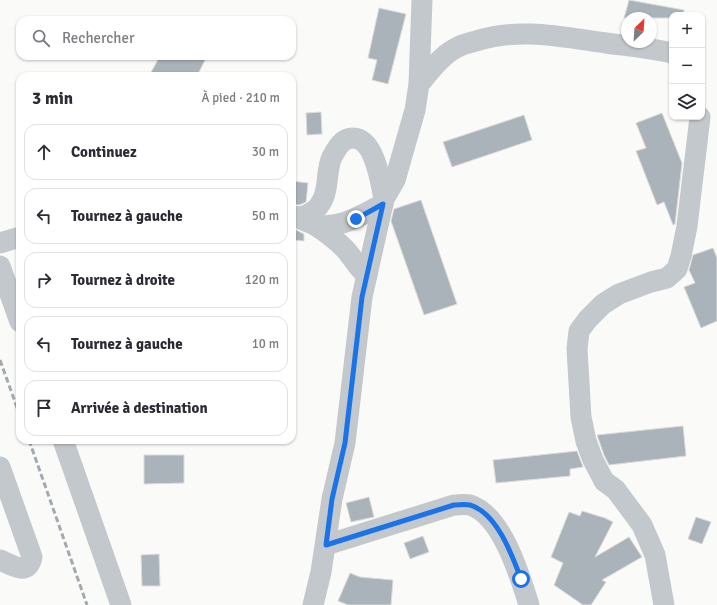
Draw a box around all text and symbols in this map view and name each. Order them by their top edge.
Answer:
north arrow [621,12,657,48]
map controls [669,12,705,120]
button: + [669,12,705,48]
search box [16,16,296,60]
icon: search [30,27,52,49]
text: Rechercher [62,29,135,47]
button: − [669,48,705,84]
button: layers [669,84,705,120]
text: 3 min [32,88,73,109]
text: À pied · 210 m [201,90,280,106]
icon: ahead [33,141,55,163]
text: Continuez [71,143,137,161]
text: 30 m [252,144,279,160]
icon: left [33,205,55,227]
text: Tournez à gauche [71,207,183,225]
text: 50 m [252,208,279,224]
route end [347,210,365,228]
icon: right [33,269,55,291]
text: Tournez à droite [71,271,175,289]
text: 120 m [245,272,279,288]
icon: left [33,333,55,355]
text: Tournez à gauche [71,335,183,353]
text: 10 m [252,336,279,352]
icon: arrive [33,397,55,419]
text: Arrivée à destination [71,399,208,417]
route start [512,570,530,588]

